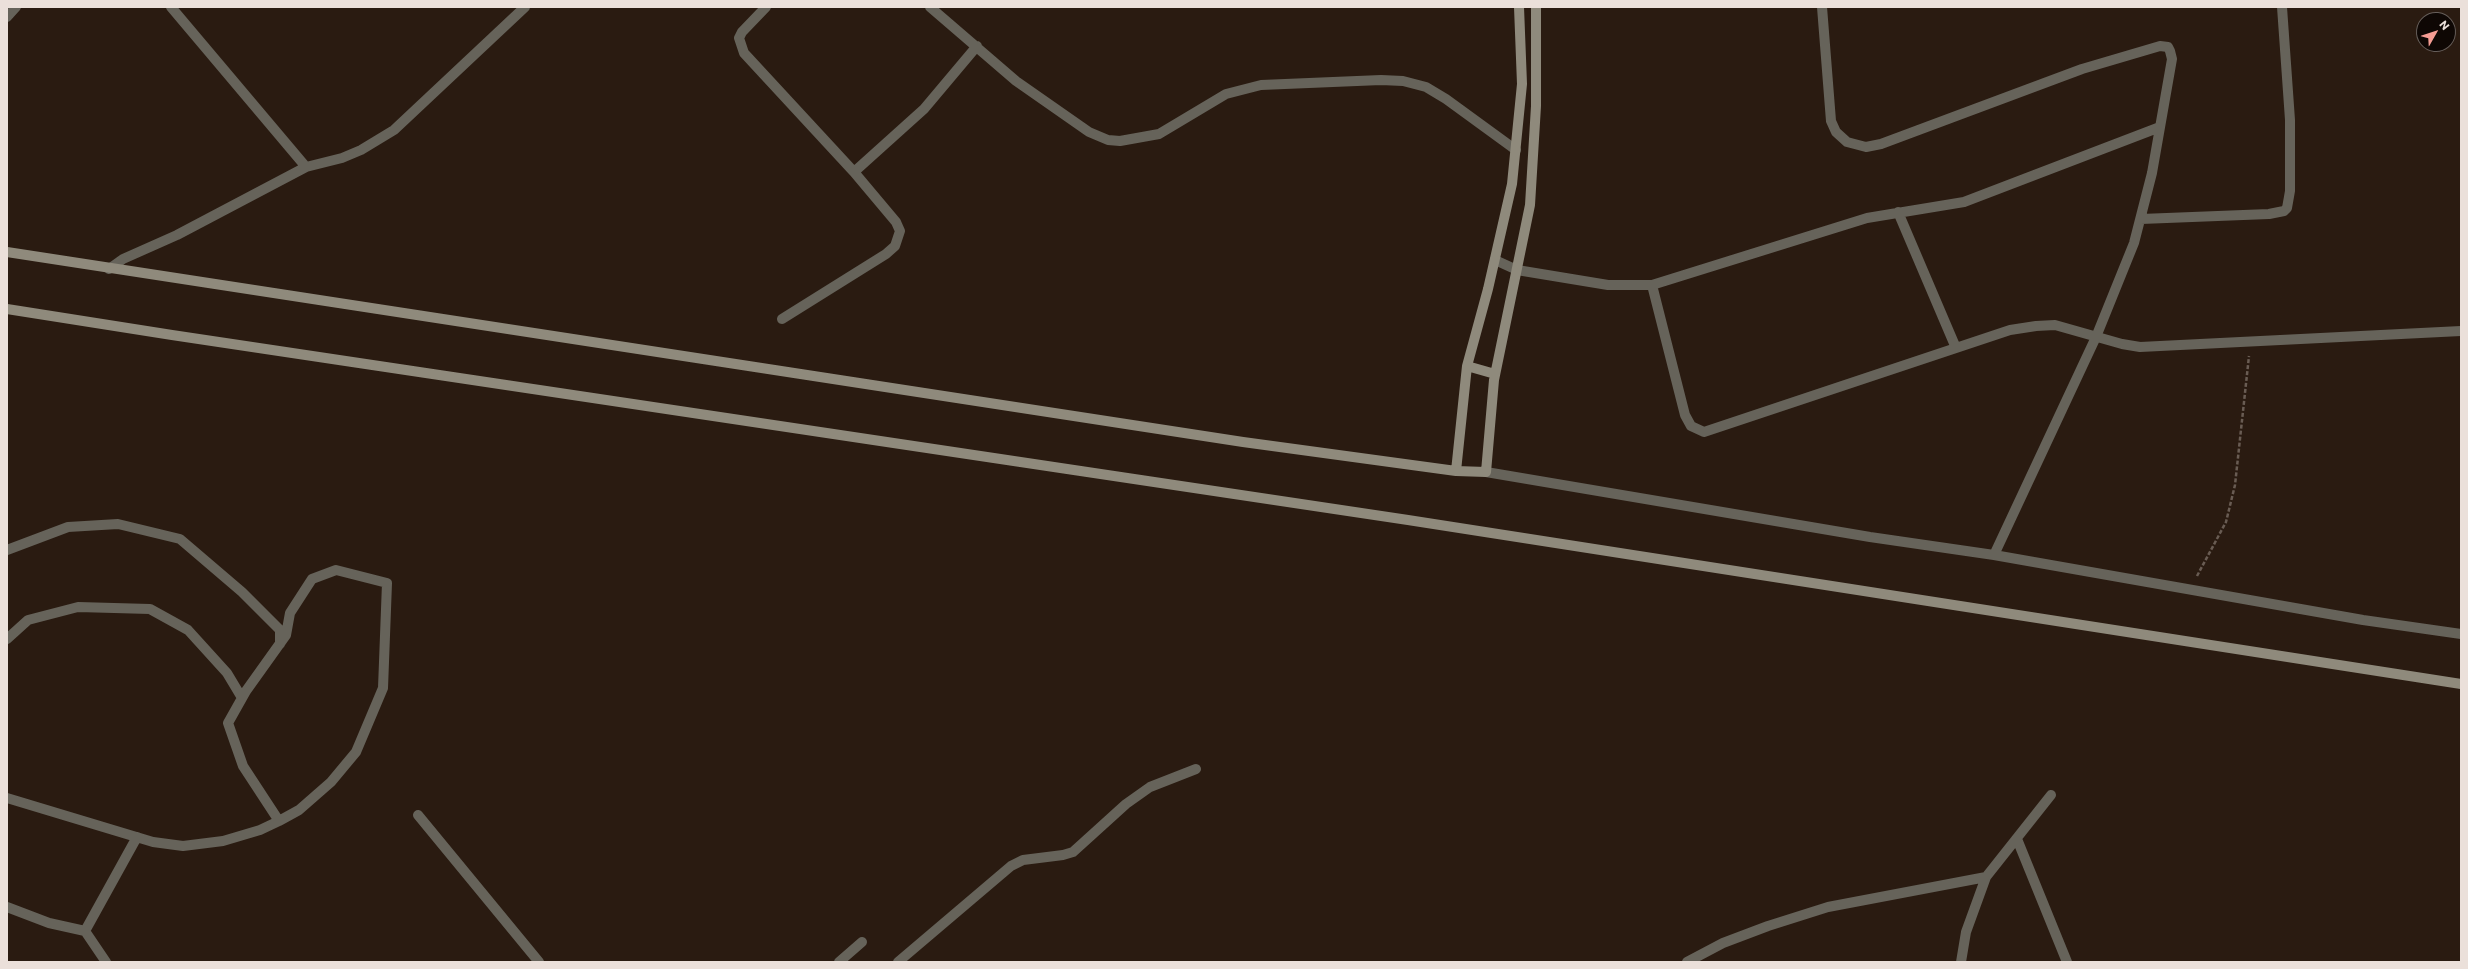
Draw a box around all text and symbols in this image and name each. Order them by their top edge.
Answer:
north arrow [2416,12,2456,52]
text: N [2437,17,2453,32]

